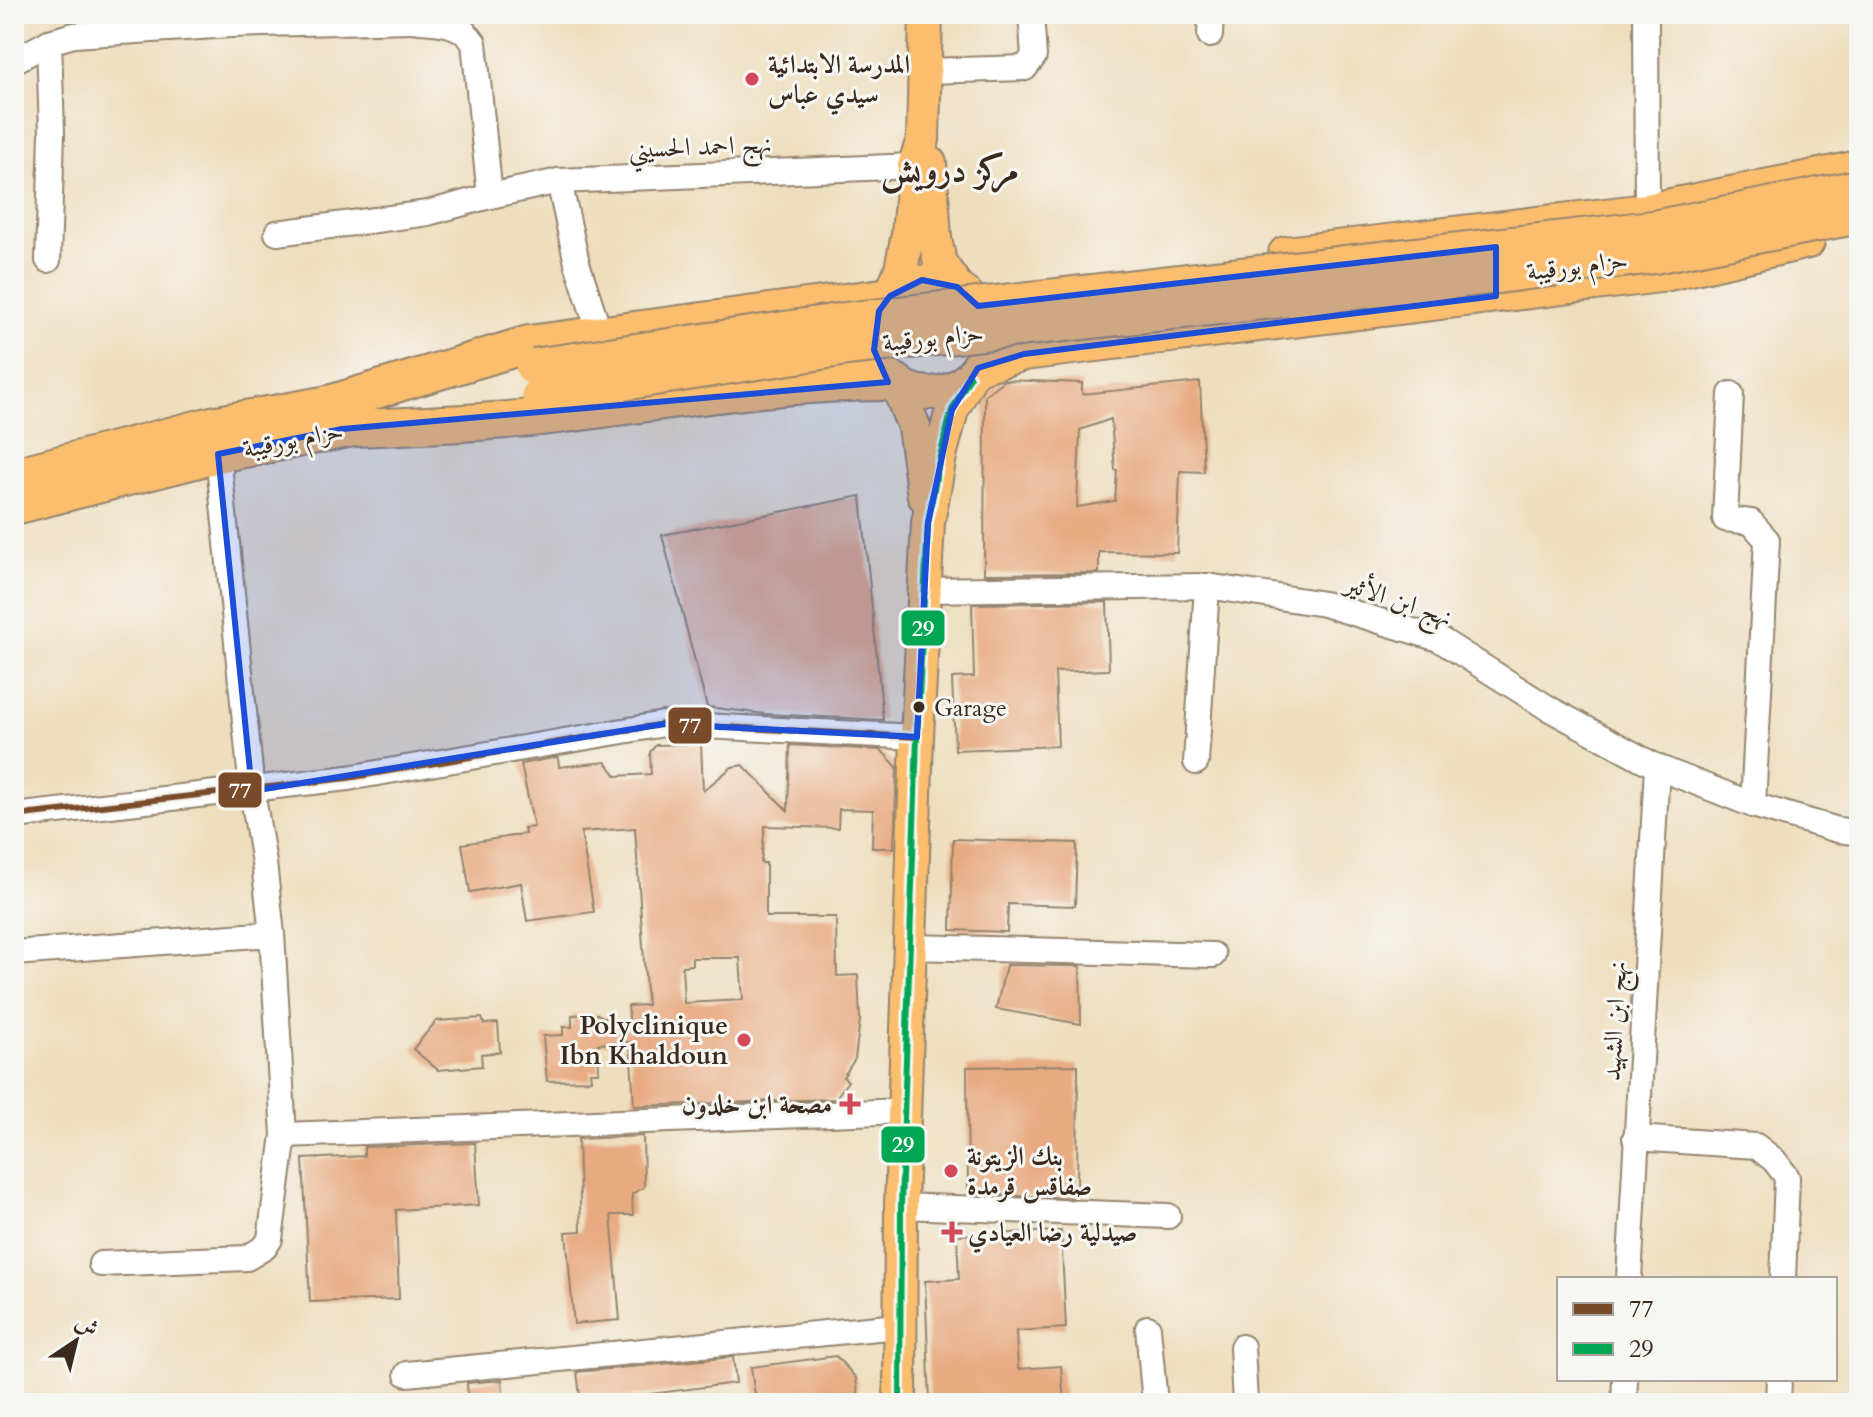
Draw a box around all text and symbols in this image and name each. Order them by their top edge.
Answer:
place label: المدرسة الابتدائية سيدي عباس [768,47,910,116]
marker: المدرسة الابتدائية سيدي عباس [743,70,761,88]
street label: نهج احمد الحسيني [628,127,772,172]
district label: مركز درويش [881,147,1019,194]
street label: حزام بورقيبة [1524,242,1630,294]
street label: حزام بورقيبة [881,315,986,365]
street label: حزام بورقيبة [240,413,347,471]
street label: نهج ابن الأثير [1336,564,1457,641]
line badge: 29 [900,609,946,647]
text: 29 [912,614,934,644]
place label: Garage [934,692,1007,725]
marker: Garage [911,699,927,715]
line badge: 77 [667,706,713,745]
text: 77 [679,711,701,741]
line badge: 77 [217,771,263,809]
text: 77 [229,776,251,806]
street label: نهج ابن الشهيد [1594,960,1641,1082]
place label: Polyclinique Ibn Khaldoun [560,1008,728,1073]
marker: Polyclinique Ibn Khaldoun [735,1031,753,1049]
place label: مصحة ابن خلدون [682,1087,832,1122]
marker: مصحة ابن خلدون [839,1093,861,1115]
line badge: 29 [880,1125,926,1164]
text: 29 [892,1130,914,1160]
place label: بنك الزيتونة صفاقس قرمدة [967,1139,1092,1204]
marker: بنك الزيتونة صفاقس قرمدة [942,1162,960,1180]
place label: صيدلية رضا العيادي [968,1215,1138,1254]
marker: صيدلية رضا العيادي [943,1223,961,1241]
legend [1557,1277,1837,1381]
text: 77 [1629,1293,1654,1326]
north arrow [36,1301,116,1381]
text: ش [69,1307,104,1344]
text: 29 [1629,1333,1654,1366]

